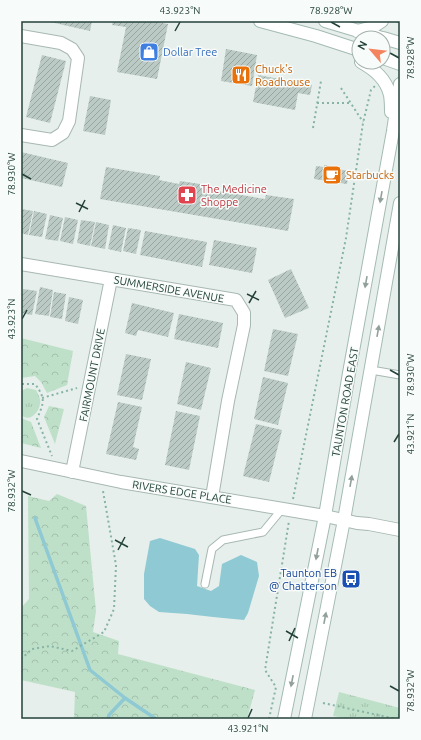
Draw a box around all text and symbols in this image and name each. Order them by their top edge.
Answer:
text: 43.923°N [159,5,201,16]
text: 78.928°W [309,5,353,16]
north arrow [351,30,391,70]
text: 78.928°W [405,36,416,80]
text: N [355,39,369,52]
shop icon: Dollar Tree [138,41,160,63]
place label: Dollar Tree [163,46,217,58]
place label: Chuck's Roadhouse [255,63,310,88]
restaurant icon: Chuck's Roadhouse [230,64,252,86]
text: 78.930°W [6,152,17,196]
cafe icon: Starbucks [321,164,343,186]
place label: Starbucks [346,169,394,181]
place label: The Medicine Shoppe [201,183,267,208]
pharmacy icon: The Medicine Shoppe [176,184,198,206]
one-way arrow [378,191,384,203]
street label: SUMMERSIDE AVENUE [113,273,225,305]
one-way arrow [363,276,369,288]
text: 43.923°N [6,298,17,340]
one-way arrow [375,325,381,337]
street label: FAIRMOUNT DRIVE [77,327,107,423]
street label: TAUNTON ROAD EAST [329,346,361,458]
text: 78.930°W [405,353,416,397]
text: 43.921°N [405,413,416,455]
text: 78.932°W [6,469,17,513]
one-way arrow [348,475,354,487]
street label: RIVERS EDGE PLACE [132,478,232,506]
one-way arrow [314,548,320,560]
place label: Taunton EB @ Chatterson [269,567,337,592]
bus stop icon: Taunton EB @ Chatterson [340,568,362,590]
one-way arrow [322,611,328,624]
text: 78.932°W [405,669,416,713]
one-way arrow [288,675,294,687]
text: 43.921°N [227,723,269,734]

